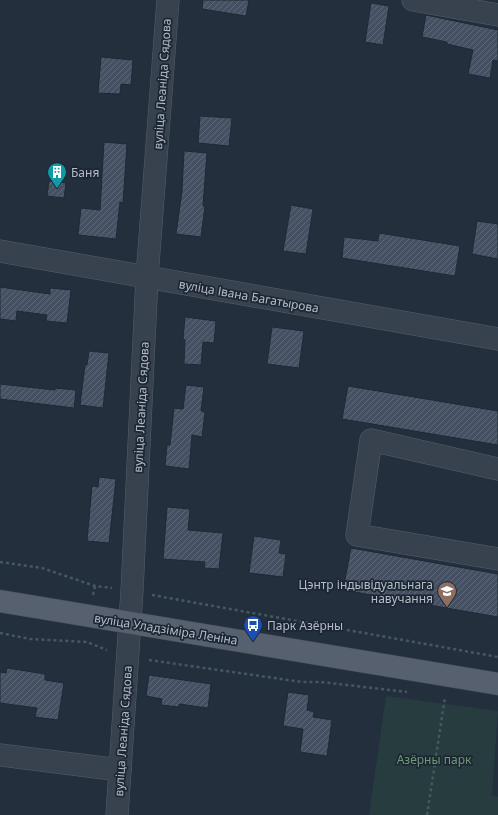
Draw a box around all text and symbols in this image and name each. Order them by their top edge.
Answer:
street label: вуліца Леаніда Сядова [149,18,175,150]
building icon: Баня [46,161,68,189]
place label: Баня [71,164,99,181]
street label: вуліца Івана Багатырова [178,275,320,317]
street label: вуліца Леаніда Сядова [129,341,153,473]
place label: Цэнтр індывідуальнага навучання [299,576,433,607]
school or university icon: Цэнтр індывідуальнага навучання [436,580,458,608]
street label: вуліца Уладзіміра Леніна [93,609,239,649]
bus stop icon: Парк Азёрны [242,614,264,642]
place label: Парк Азёрны [267,617,343,634]
street label: вуліца Леаніда Сядова [110,665,136,797]
park label: Азёрны парк [397,751,472,768]

